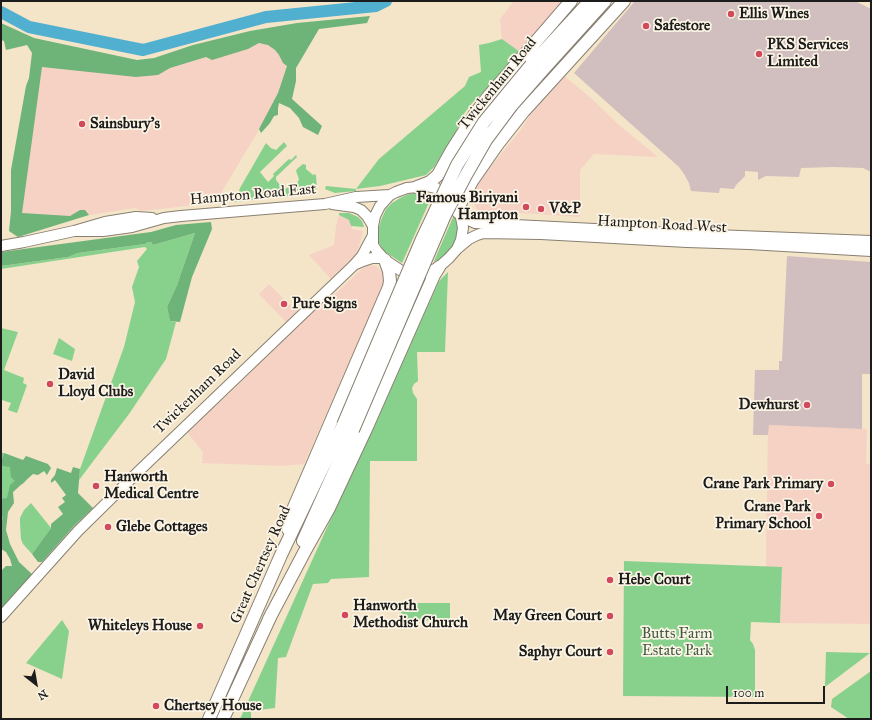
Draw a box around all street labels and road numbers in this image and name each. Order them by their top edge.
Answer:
street label: Twickenham Road [455,34,541,134]
street label: Hampton Road East [189,181,317,209]
street label: Hampton Road West [597,213,727,237]
street label: Twickenham Road [151,346,245,438]
street label: Great Chertsey Road [227,503,295,627]

